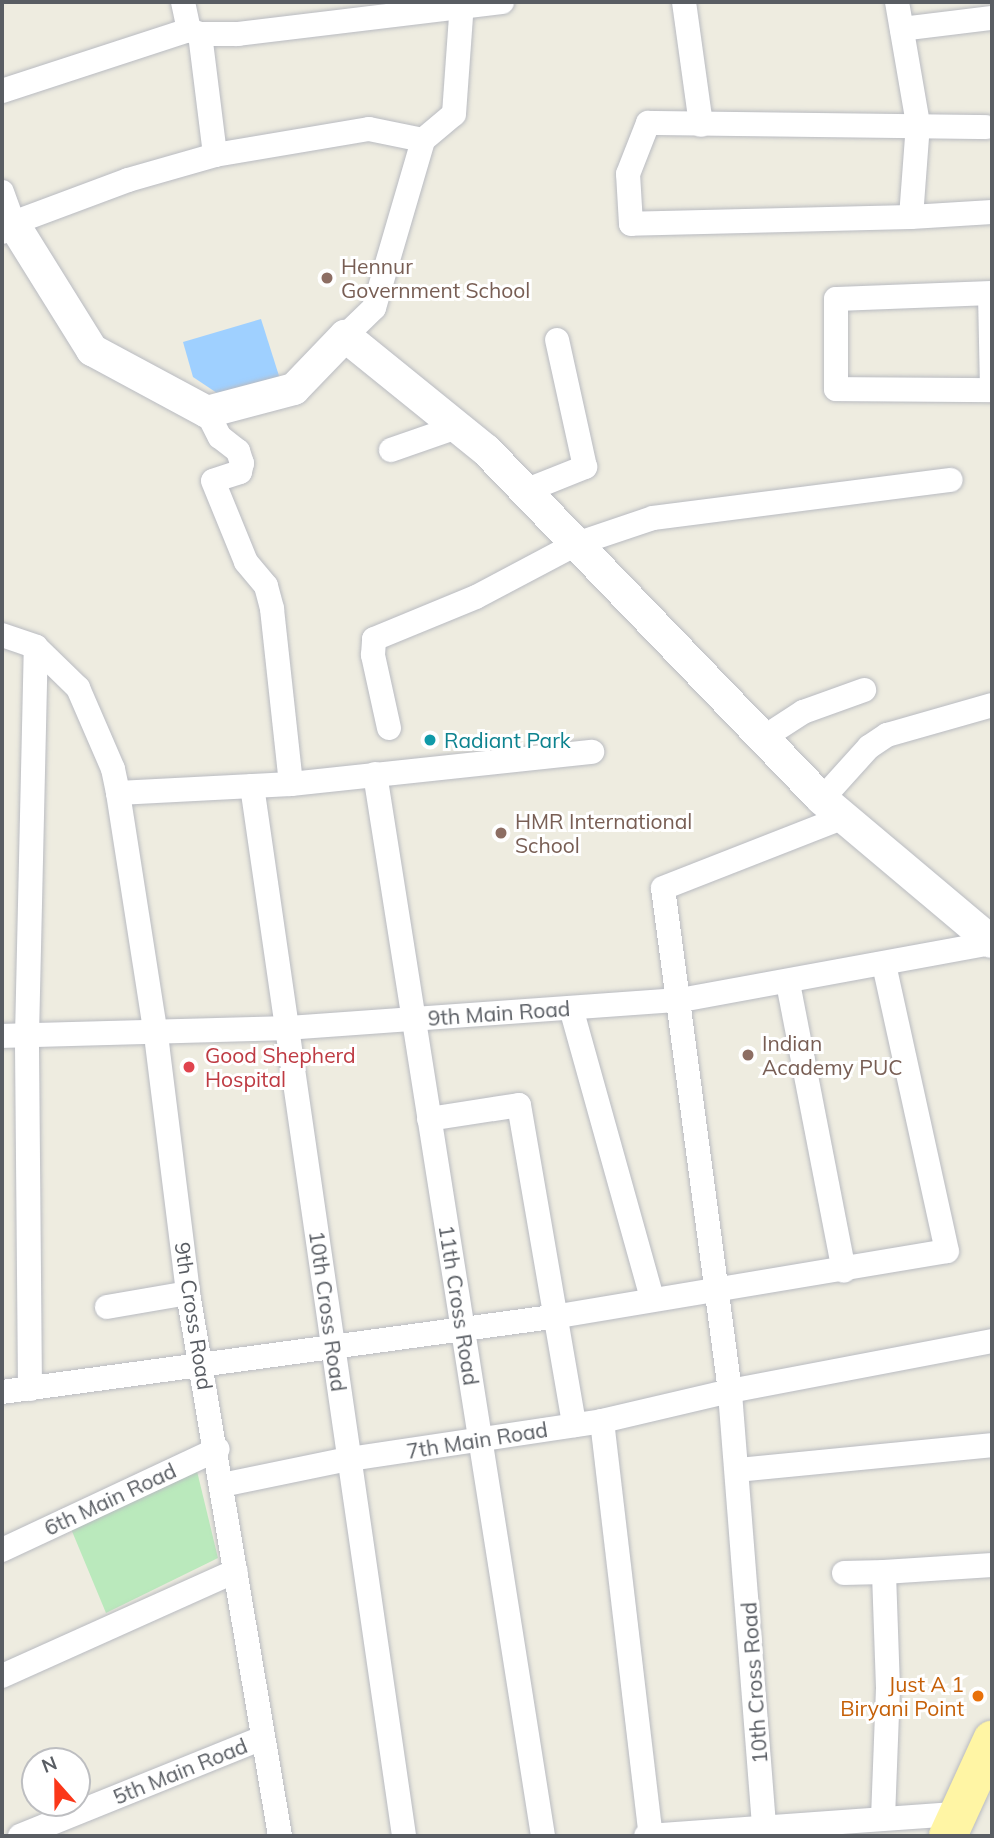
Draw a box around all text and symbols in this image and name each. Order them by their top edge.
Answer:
place label: Hennur Government School [341,253,530,303]
marker: Hennur Government School [319,270,335,286]
place label: Radiant Park [444,727,571,753]
marker: Radiant Park [422,732,438,748]
place label: HMR International School [515,808,692,858]
marker: HMR International School [493,825,509,841]
street label: 9th Main Road [427,995,571,1031]
place label: Indian Academy PUC [762,1030,903,1080]
place label: Good Shepherd Hospital [205,1042,356,1092]
marker: Indian Academy PUC [740,1047,756,1063]
marker: Good Shepherd Hospital [179,1057,199,1077]
street label: 11th Cross Road [434,1223,484,1387]
street label: 10th Cross Road [304,1229,352,1393]
street label: 9th Cross Road [170,1240,218,1392]
street label: 7th Main Road [405,1416,549,1464]
street label: 6th Main Road [40,1457,180,1541]
street label: 10th Cross Road [736,1601,772,1765]
place label: Just A 1 Biryani Point [840,1671,964,1721]
marker: Just A 1 Biryani Point [970,1688,986,1704]
street label: 5th Main Road [109,1733,251,1809]
north arrow [21,1747,91,1817]
text: N [38,1750,60,1778]

